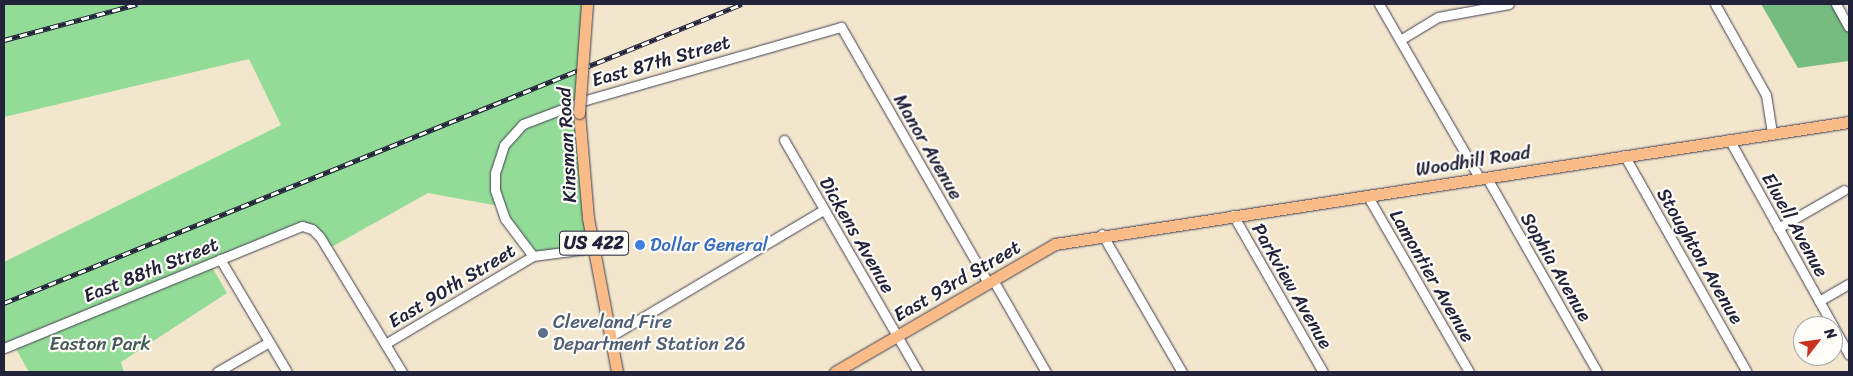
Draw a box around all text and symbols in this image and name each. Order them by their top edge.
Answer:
street label: East 87th Street [589,30,733,92]
street label: Kinsman Road [553,87,581,203]
street label: Manor Avenue [889,90,967,204]
street label: Woodhill Road [1414,141,1532,181]
street label: Elwell Avenue [1757,169,1833,281]
street label: Dickens Avenue [814,173,900,297]
street label: Stoughton Avenue [1652,184,1748,328]
street label: Lamontier Avenue [1385,206,1479,346]
street label: Sophia Avenue [1516,208,1596,326]
street label: Parkview Avenue [1247,219,1337,353]
road number: US 422 [559,228,629,258]
street label: East 88th Street [80,233,222,307]
place label: Dollar General [650,234,768,256]
street label: East 93rd Street [890,236,1024,326]
street label: East 90th Street [384,239,520,333]
marker: Dollar General [634,239,646,251]
place label: Cleveland Fire Department Station 26 [553,311,745,355]
north arrow [1793,316,1843,366]
text: N [1817,323,1844,344]
marker: Cleveland Fire Department Station 26 [537,327,549,339]
park label: Easton Park [50,333,150,355]

